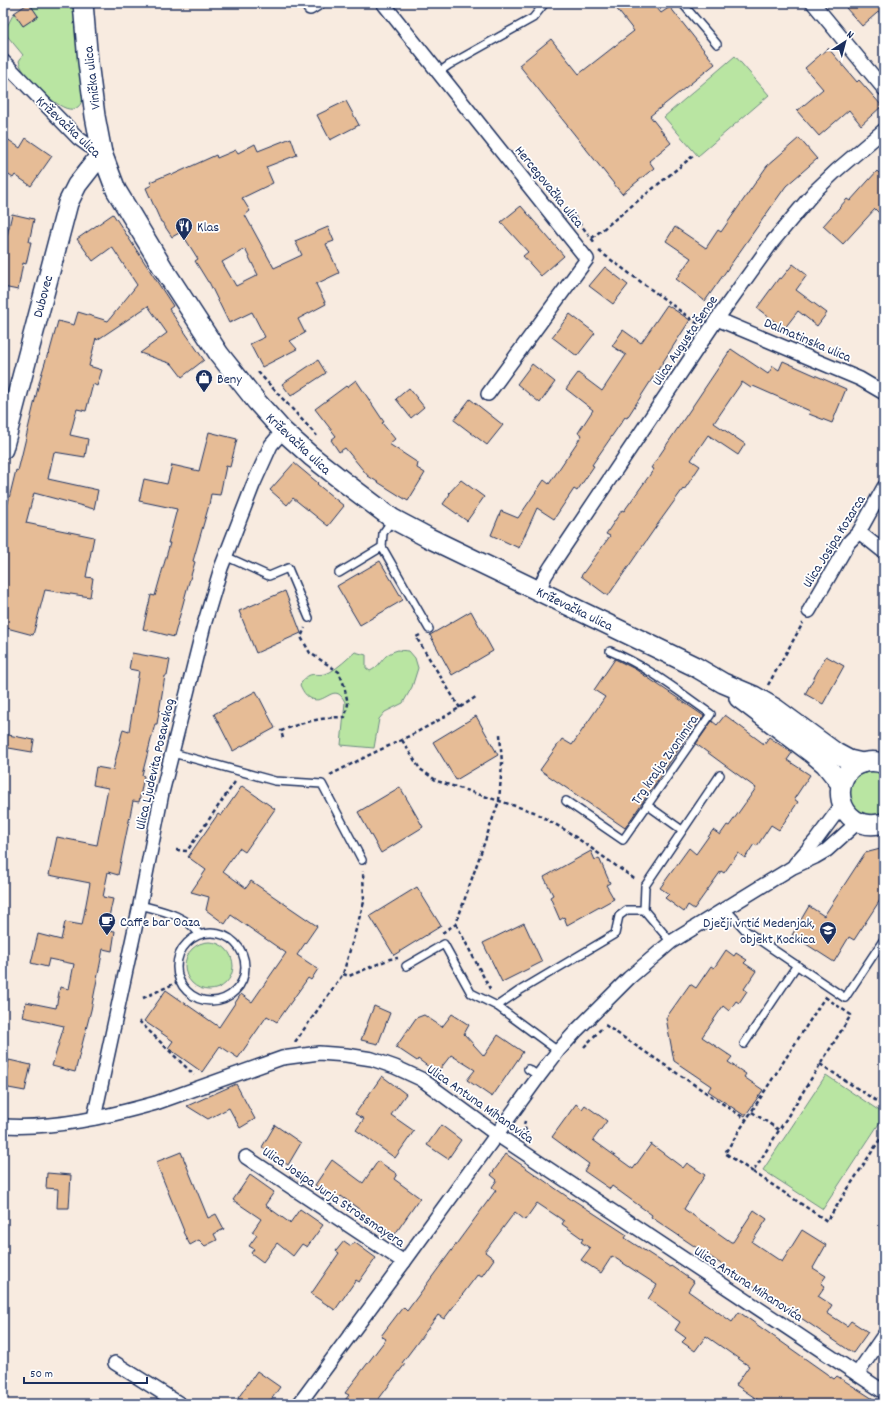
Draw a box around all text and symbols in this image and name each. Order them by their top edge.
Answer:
north arrow [825,22,865,62]
text: N [843,27,857,44]
street label: Vinička ulica [79,45,107,111]
street label: Križevačka ulica [30,92,105,163]
street label: Hercegovačka ulica [509,142,588,233]
restaurant icon: Klas [174,216,194,241]
place label: Klas [197,218,219,238]
street label: Dubovec [29,273,59,320]
street label: Ulica Augusta Šenoe [648,292,723,390]
street label: Dalmatinska ulica [760,313,854,368]
shop icon: Beny [194,368,214,393]
place label: Beny [217,370,242,390]
street label: Križevačka ulica [260,409,335,480]
street label: Ulica Josipa Kozarca [798,491,871,592]
street label: Križevačka ulica [532,583,616,637]
street label: Ulica Ljudevita Posavskog [131,697,181,832]
street label: Trg kralja Zvonimira [627,711,704,809]
cafe icon: Caffe bar Oaza [97,911,117,936]
place label: Caffe bar Oaza [120,913,200,933]
place label: Dječji vrtić Medenjak, objekt Kockica [703,914,815,950]
school or university icon: Dječji vrtić Medenjak, objekt Kockica [818,920,838,945]
street label: Ulica Antuna Mihanovića [422,1060,538,1149]
street label: Ulica Josipa Jurja Strossmayera [258,1142,409,1253]
street label: Ulica Antuna Mihanovića [689,1242,807,1328]
scale bar [24,1359,147,1385]
text: 50 m [30,1366,53,1383]

